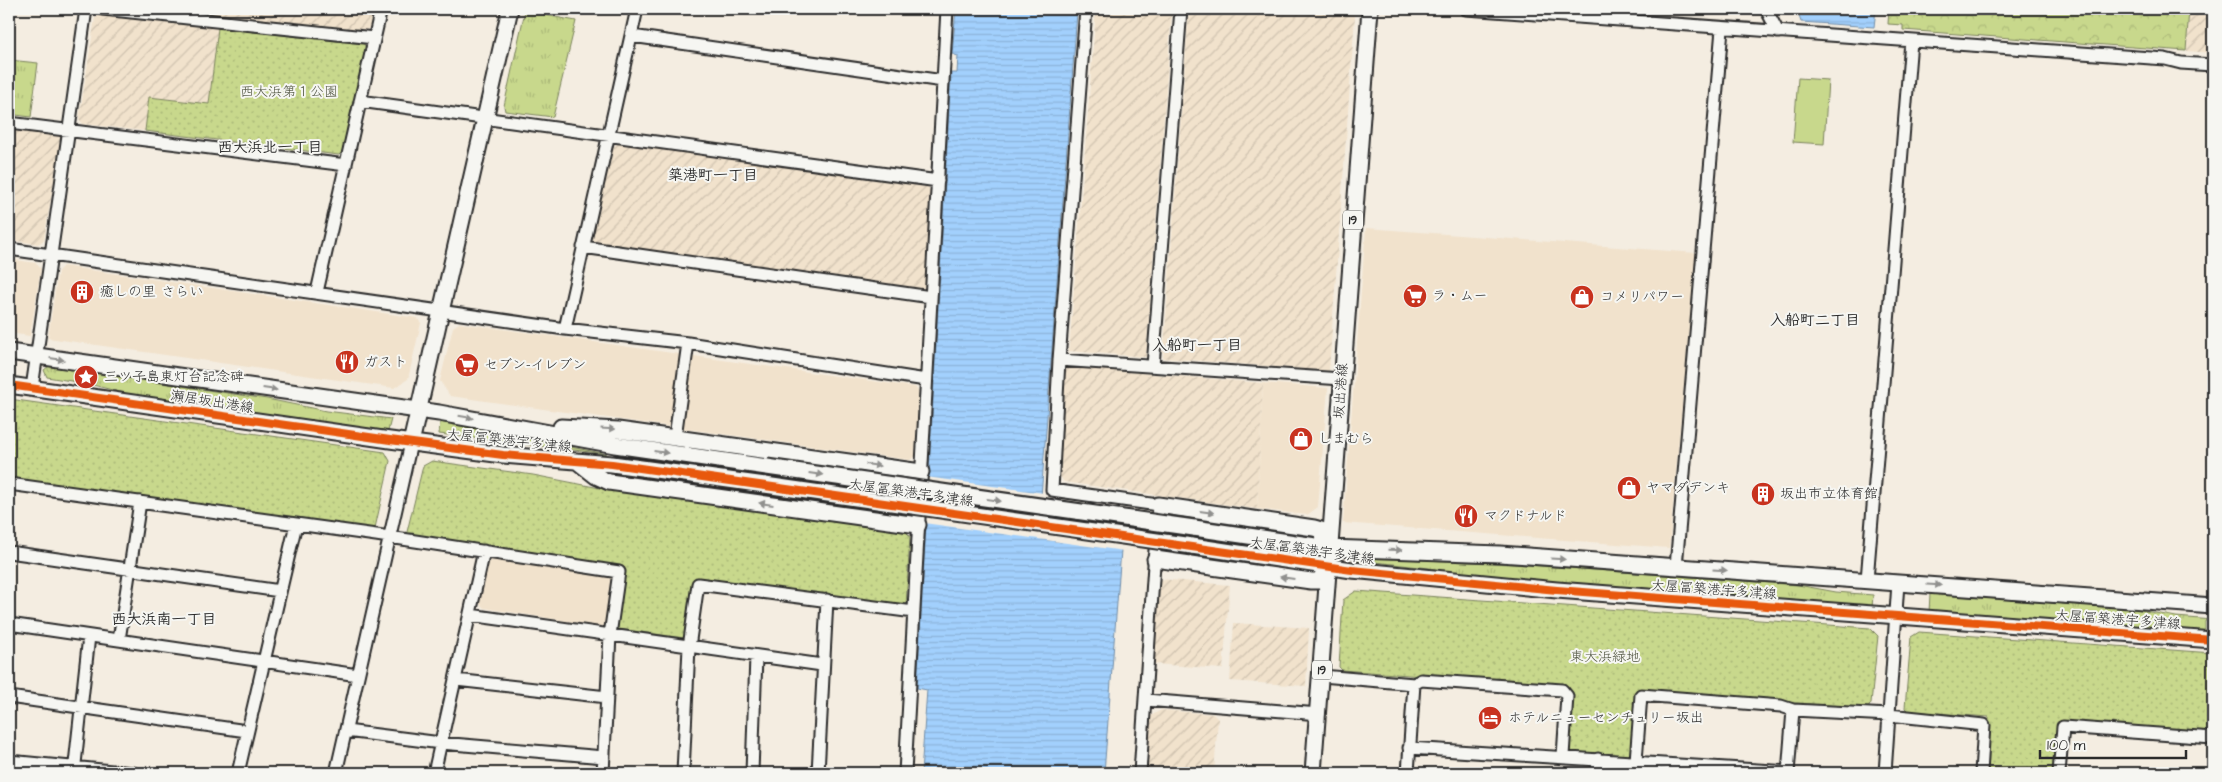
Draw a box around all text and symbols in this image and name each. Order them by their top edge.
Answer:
park label: 西大浜第１公園 [240,82,338,102]
district label: 西大浜北一丁目 [217,137,323,158]
district label: 築港町一丁目 [668,165,758,186]
road number: 19 [1343,210,1363,230]
building icon: 癒しの里 さらい [69,279,95,305]
place label: 癒しの里 さらい [100,282,204,302]
supermarket icon: ラ・ムー [1402,283,1428,309]
shop icon: コメリパワー [1569,284,1595,310]
place label: ラ・ムー [1432,286,1487,306]
place label: コメリパワー [1600,287,1684,307]
district label: 入船町二丁目 [1770,310,1860,331]
district label: 入船町一丁目 [1152,335,1242,356]
restaurant icon: ガスト [334,349,360,375]
place label: ガスト [364,352,407,372]
supermarket icon: セブン-イレブン [454,352,480,378]
one-way arrow [49,355,65,363]
place label: セブン-イレブン [484,355,586,375]
street label: 坂出港線 [1329,362,1353,420]
place icon: 三ツ子島東灯台記念碑 [73,364,99,390]
place label: 三ツ子島東灯台記念碑 [104,367,244,387]
one-way arrow [262,385,278,393]
street label: 瀬居坂出港線 [169,386,255,418]
one-way arrow [459,414,475,422]
street label: 大屋冨築港宇多津線 [445,424,573,458]
one-way arrow [600,426,616,434]
shop icon: しまむら [1288,426,1314,452]
place label: しまむら [1318,429,1374,449]
one-way arrow [653,448,669,456]
one-way arrow [865,461,881,469]
one-way arrow [808,471,824,479]
street label: 大屋冨築港宇多津線 [847,474,975,512]
shop icon: ヤマダデンキ [1616,475,1642,501]
place label: ヤマダデンキ [1646,478,1730,498]
building icon: 坂出市立体育館 [1750,481,1776,507]
place label: 坂出市立体育館 [1780,484,1878,504]
one-way arrow [986,496,1002,504]
one-way arrow [758,500,774,508]
restaurant icon: マクドナルド [1453,503,1479,529]
place label: マクドナルド [1484,506,1567,526]
one-way arrow [1199,508,1215,516]
street label: 大屋冨築港宇多津線 [1248,532,1376,570]
one-way arrow [1388,546,1404,554]
one-way arrow [1550,555,1566,563]
one-way arrow [1712,566,1728,574]
one-way arrow [1279,574,1295,582]
street label: 大屋冨築港宇多津線 [1650,576,1778,604]
one-way arrow [1926,582,1942,590]
street label: 大屋冨築港宇多津線 [2054,606,2182,634]
district label: 西大浜南一丁目 [111,609,217,630]
park label: 東大浜緑地 [1570,647,1640,667]
road number: 19 [1312,660,1332,680]
hotel icon: ホテルニューセンチュリー坂出 [1477,705,1503,731]
place label: ホテルニューセンチュリー坂出 [1508,708,1704,728]
scale bar [2040,727,2186,759]
text: 100 m [2047,735,2086,756]

